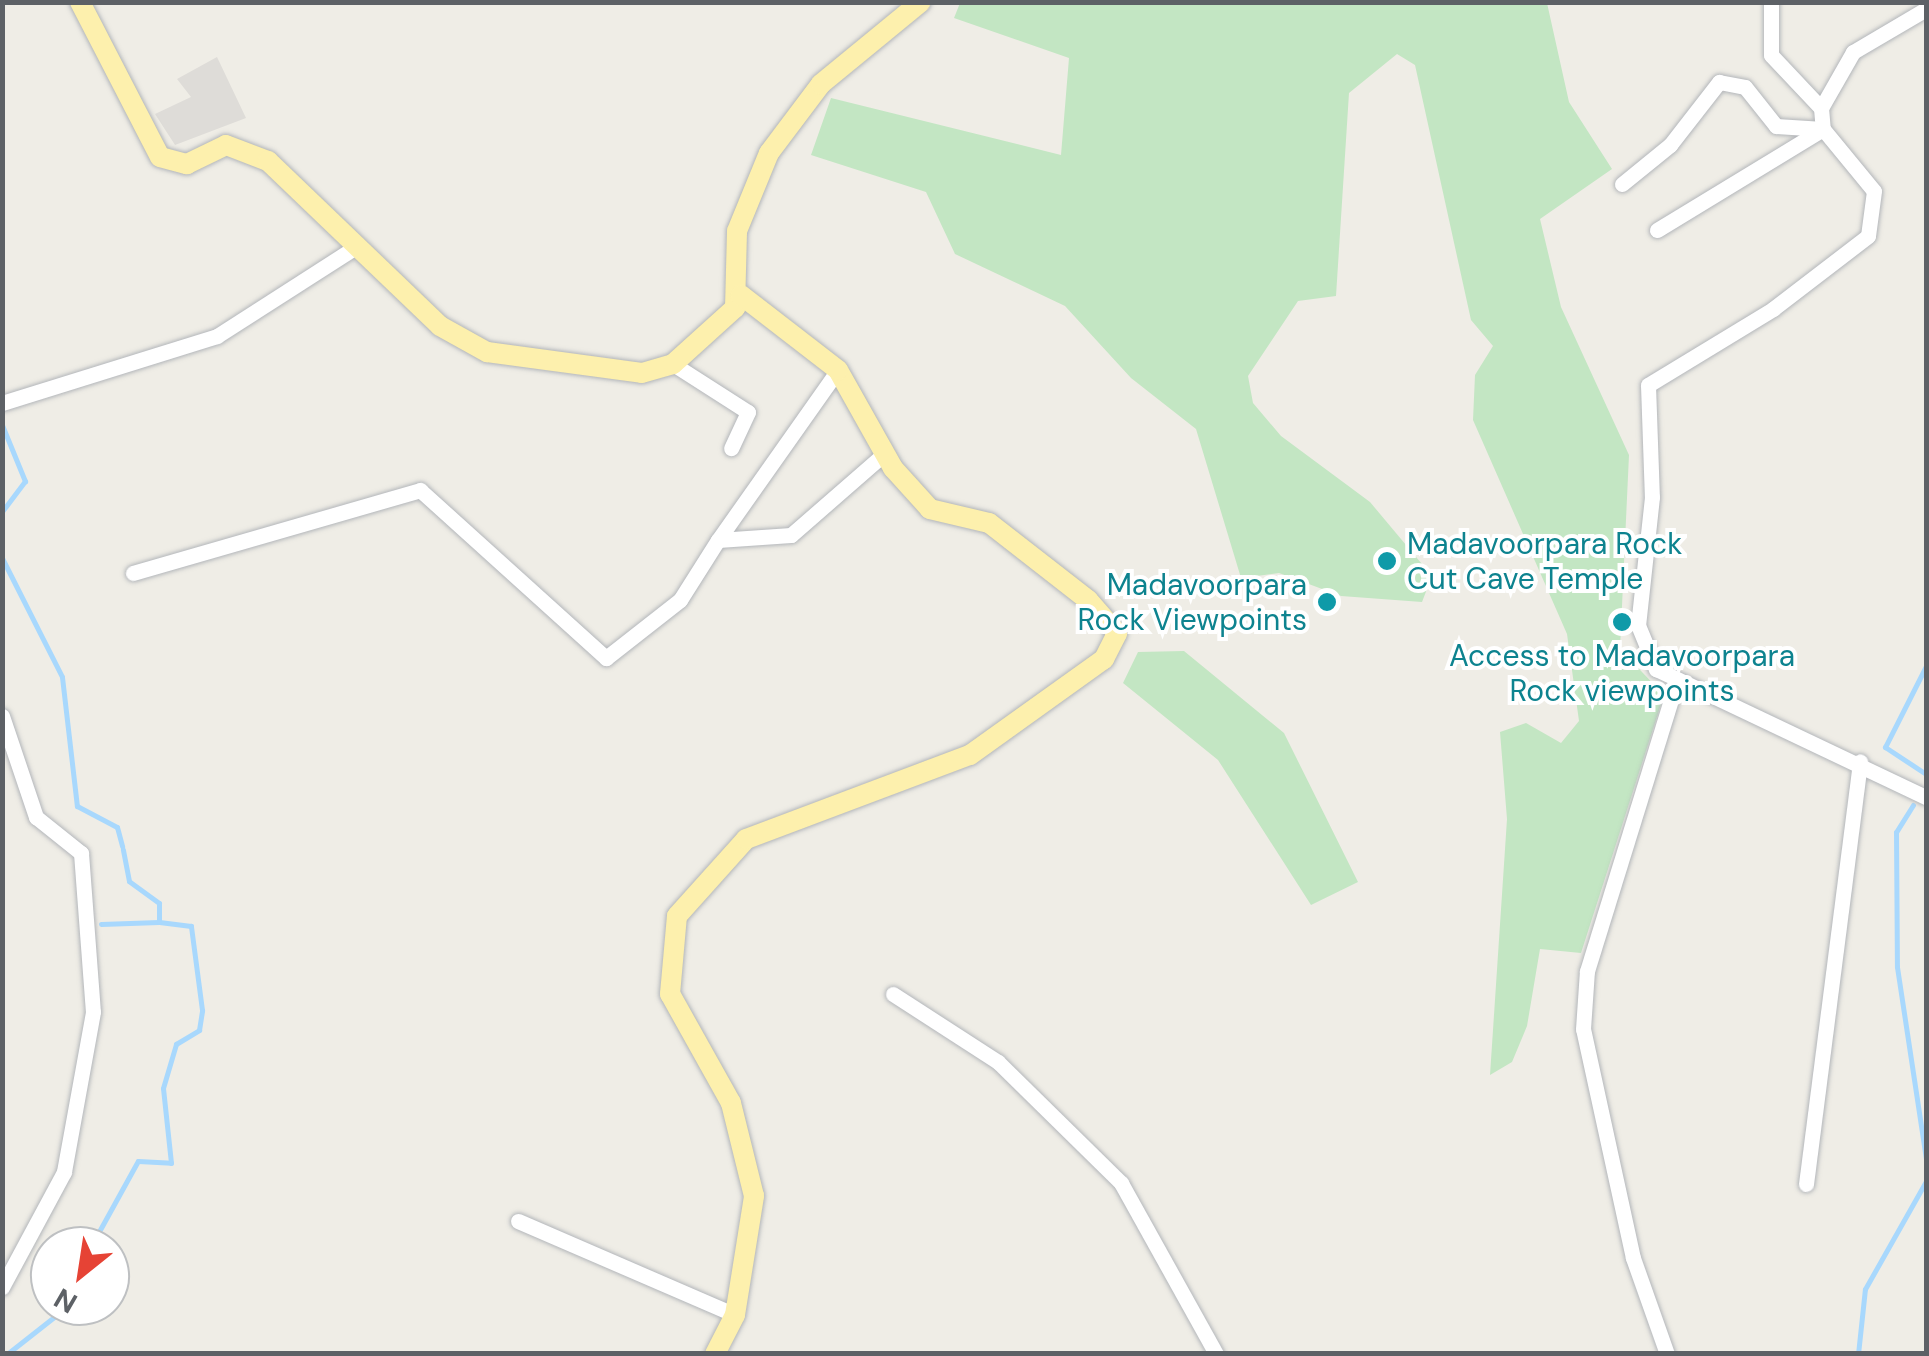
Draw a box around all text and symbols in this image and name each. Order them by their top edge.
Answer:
place label: Madavoorpara Rock Cut Cave Temple [1407,526,1682,596]
marker: Madavoorpara Rock Cut Cave Temple [1376,550,1398,572]
place label: Madavoorpara Rock Viewpoints [1078,567,1307,638]
marker: Madavoorpara Rock Viewpoints [1316,591,1338,613]
marker: Access to Madavoorpara Rock viewpoints [1611,611,1633,633]
place label: Access to Madavoorpara Rock viewpoints [1449,638,1795,708]
north arrow [30,1226,130,1326]
text: N [48,1280,84,1322]

